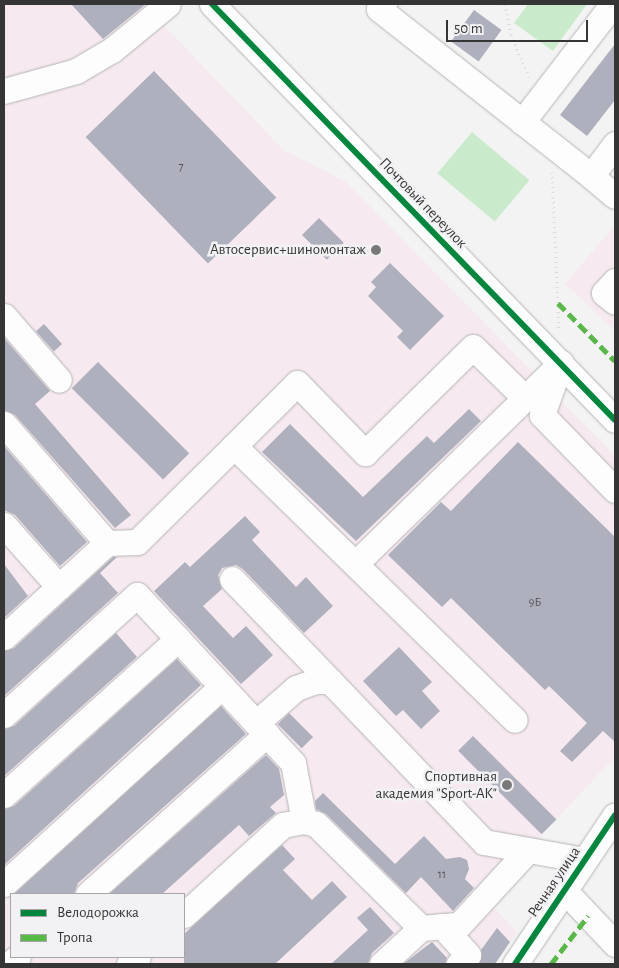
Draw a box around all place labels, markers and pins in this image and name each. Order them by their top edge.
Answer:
place label: Автосервис+шиномонтаж [210,241,366,259]
marker: Автосервис+шиномонтаж [370,244,382,256]
place label: Спортивная академия "Sport-AK" [376,767,497,802]
marker: Спортивная академия "Sport-AK" [501,779,513,791]

